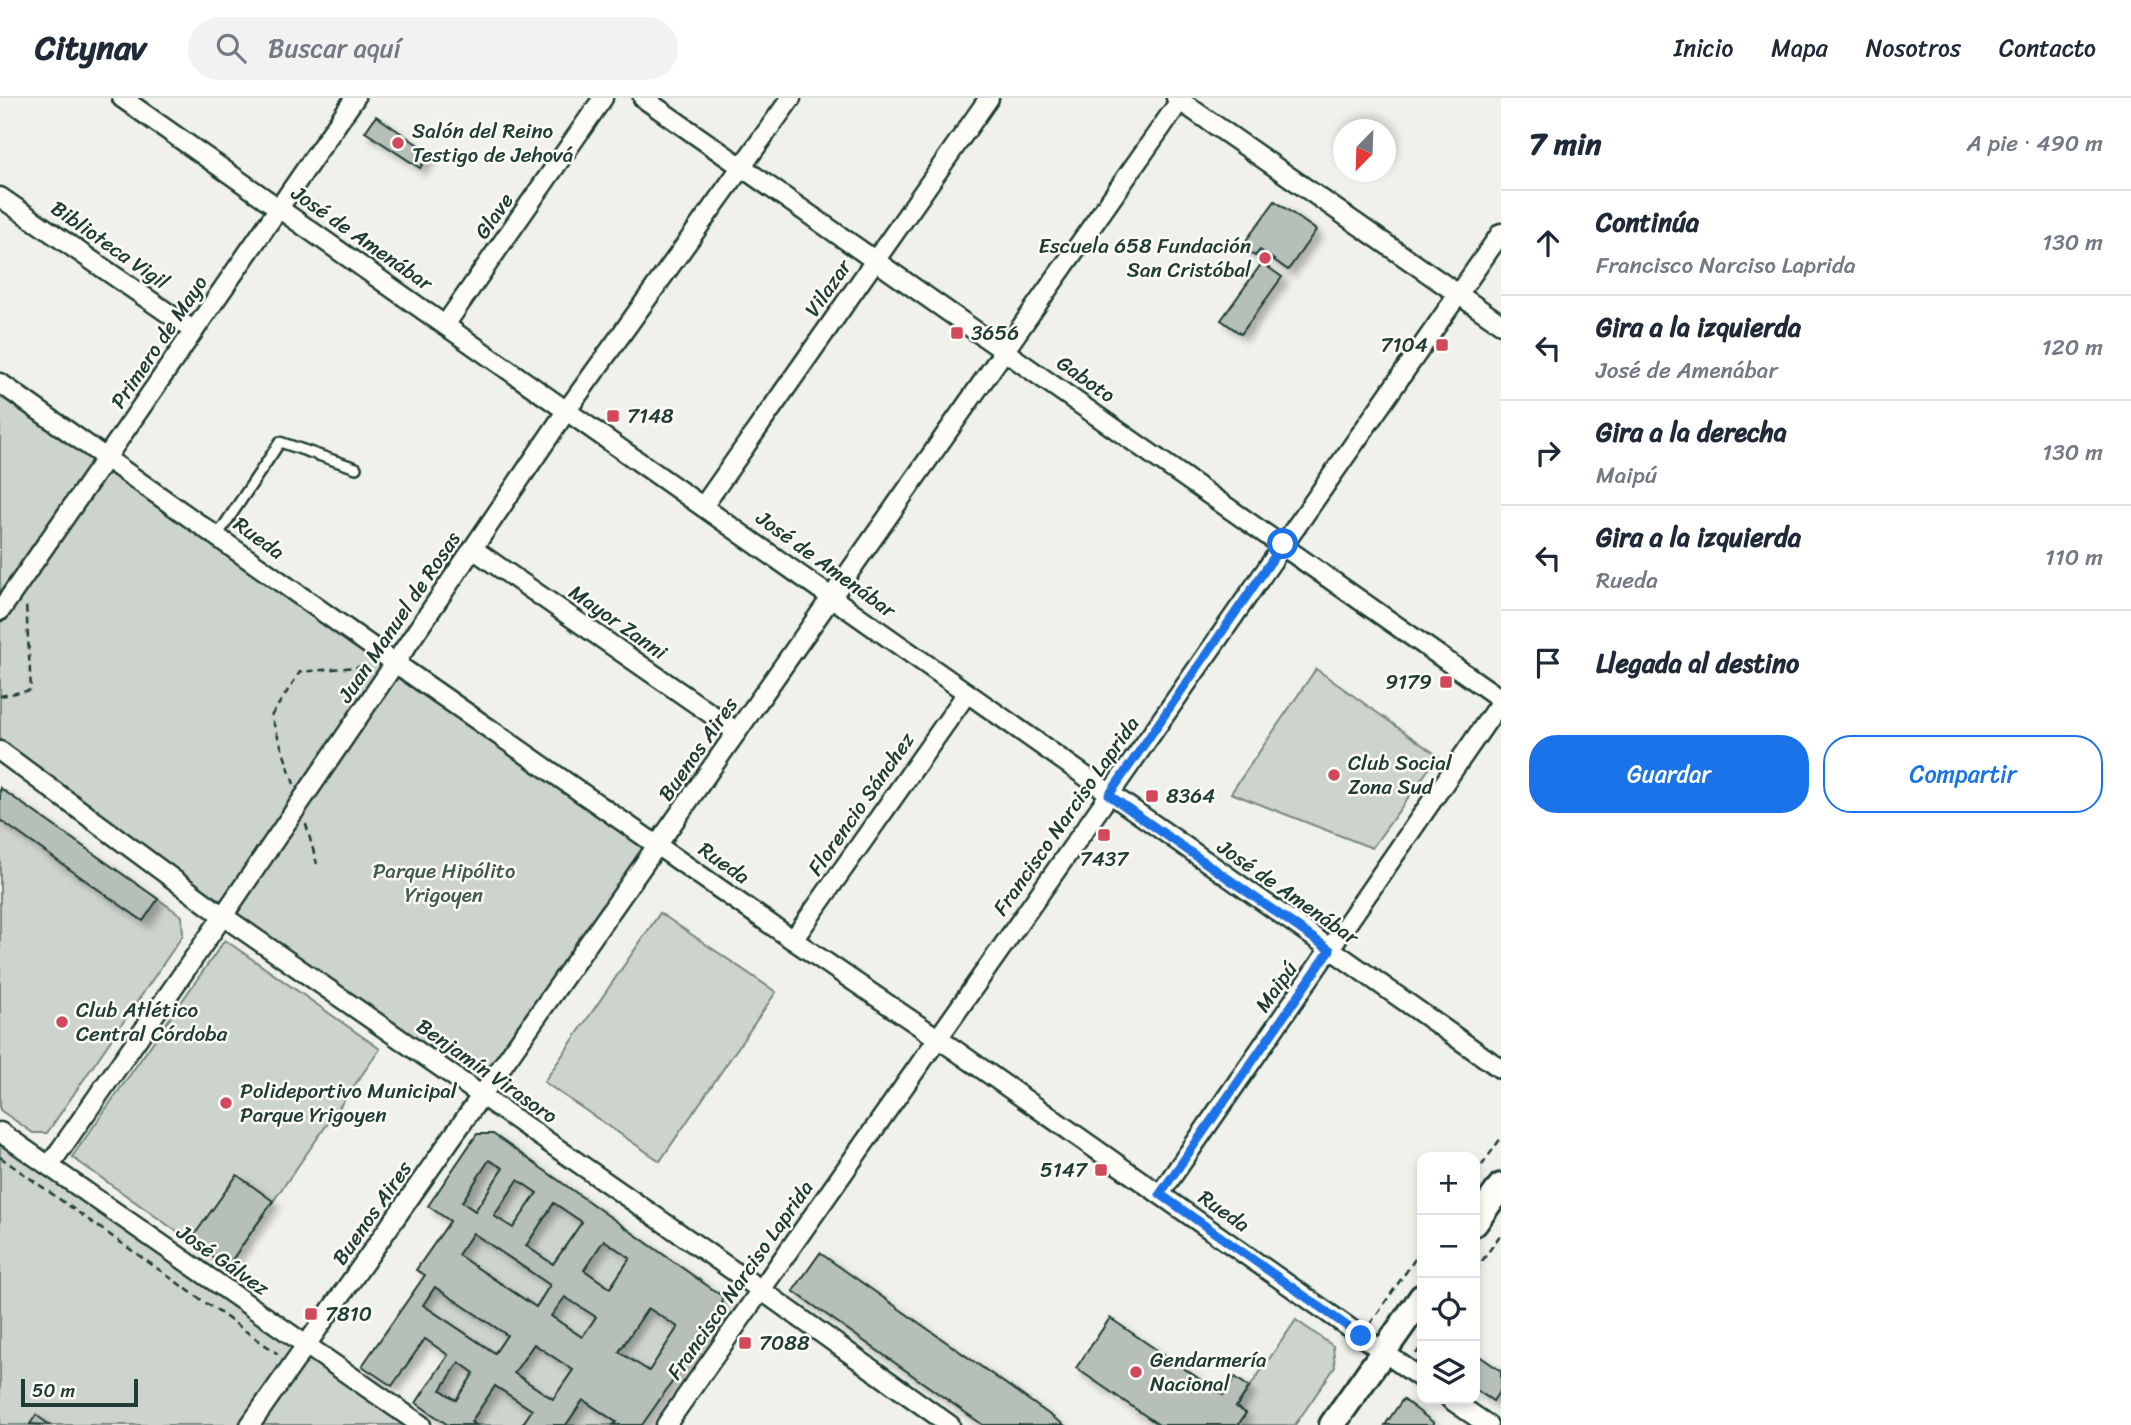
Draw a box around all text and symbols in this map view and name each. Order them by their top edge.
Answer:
search box [188,17,678,80]
text: Citynav [35,19,146,77]
text: Buscar aquí [268,25,401,71]
text: Inicio [1674,27,1733,69]
text: Mapa [1771,27,1828,69]
text: Nosotros [1866,27,1961,69]
text: Contacto [1999,27,2096,69]
icon: search [212,29,250,67]
place label: Salón del Reino Testigo de Jehová [412,112,574,174]
text: 7 min [1529,117,1601,171]
north arrow [1333,119,1396,182]
text: A pie · 490 m [1967,123,2103,164]
marker: Salón del Reino Testigo de Jehová [390,135,406,151]
street label: José de Amenábar [282,174,442,302]
street label: Glave [464,184,524,247]
street label: Biblioteca Vigil [43,190,178,301]
text: Continúa [1596,199,1699,245]
text: 130 m [2042,222,2103,263]
icon: ahead [1529,224,1567,262]
place label: Escuela 658 Fundación San Cristóbal [1038,227,1252,289]
text: Francisco Narciso Laprida [1596,245,1856,286]
street label: Vilazar [794,250,863,325]
marker: Escuela 658 Fundación San Cristóbal [1257,250,1273,266]
street label: Primero de Mayo [100,267,218,417]
text: Gira a la izquierda [1596,304,1801,350]
place label: 3656 [971,314,1019,352]
marker: 3656 [949,325,965,341]
place label: 7104 [1381,326,1428,364]
text: 120 m [2042,327,2103,368]
icon: left [1529,329,1567,367]
marker: 7104 [1434,337,1450,353]
street label: Gaboto [1048,345,1124,413]
text: José de Amenábar [1596,350,1778,391]
place label: 7148 [627,397,674,435]
marker: 7148 [605,408,621,424]
text: Gira a la derecha [1596,409,1787,455]
text: 130 m [2042,432,2103,473]
icon: right [1529,434,1567,472]
text: Maipú [1596,455,1657,496]
street label: José de Amenábar [747,499,905,629]
street label: Rueda [225,506,293,570]
text: Gira a la izquierda [1596,514,1801,560]
street label: Juan Manuel de Rosas [327,523,471,712]
route start [1267,528,1298,559]
text: 110 m [2045,537,2103,578]
icon: left [1529,539,1567,577]
text: Rueda [1596,560,1658,601]
street label: Mayor Zanni [561,574,676,671]
text: Llegada al destino [1596,640,1799,686]
icon: arrive [1529,644,1567,682]
place label: 9179 [1385,663,1432,701]
marker: 9179 [1438,674,1454,690]
street label: Buenos Aires [648,688,748,809]
street label: Francisco Narciso Laprida [982,708,1150,924]
street label: Florencio Sánchez [797,723,926,884]
button: Guardar [1529,735,1809,813]
button: Compartir [1823,735,2103,813]
place label: Club Social Zona Sud [1348,744,1453,806]
marker: Club Social Zona Sud [1326,767,1342,783]
place label: 8364 [1166,777,1215,815]
marker: 8364 [1144,788,1160,804]
marker: 7437 [1096,827,1112,843]
street label: José de Amenábar [1208,828,1368,956]
street label: Rueda [690,831,758,895]
place label: 7437 [1080,840,1130,878]
park label: Parque Hipólito Yrigoyen [373,852,515,914]
street label: Maipú [1244,953,1308,1021]
place label: Club Atlético Central Córdoba [76,991,228,1053]
street label: Benjamín Virasoro [408,1008,566,1134]
marker: Club Atlético Central Córdoba [54,1014,70,1030]
place label: Polideportivo Municipal Parque Yrigoyen [240,1072,458,1134]
marker: Polideportivo Municipal Parque Yrigoyen [218,1095,234,1111]
place label: 5147 [1040,1151,1089,1189]
street label: Buenos Aires [322,1152,422,1273]
map controls [1417,1152,1480,1404]
button: + [1417,1152,1480,1215]
marker: 5147 [1093,1162,1109,1178]
street label: Francisco Narciso Laprida [656,1172,824,1388]
street label: Rueda [1190,1179,1258,1243]
street label: José Gálvez [168,1213,278,1307]
button: − [1417,1215,1480,1278]
button: locate [1417,1278,1480,1341]
place label: 7810 [325,1295,372,1333]
marker: 7810 [303,1306,319,1322]
route end [1345,1320,1376,1351]
place label: 7088 [759,1324,810,1362]
marker: 7088 [737,1335,753,1351]
place label: Gendarmería Nacional [1150,1341,1267,1403]
button: layers [1417,1341,1480,1404]
marker: Gendarmería Nacional [1128,1364,1144,1380]
text: 50 m [32,1374,75,1407]
scale bar [21,1376,138,1408]

